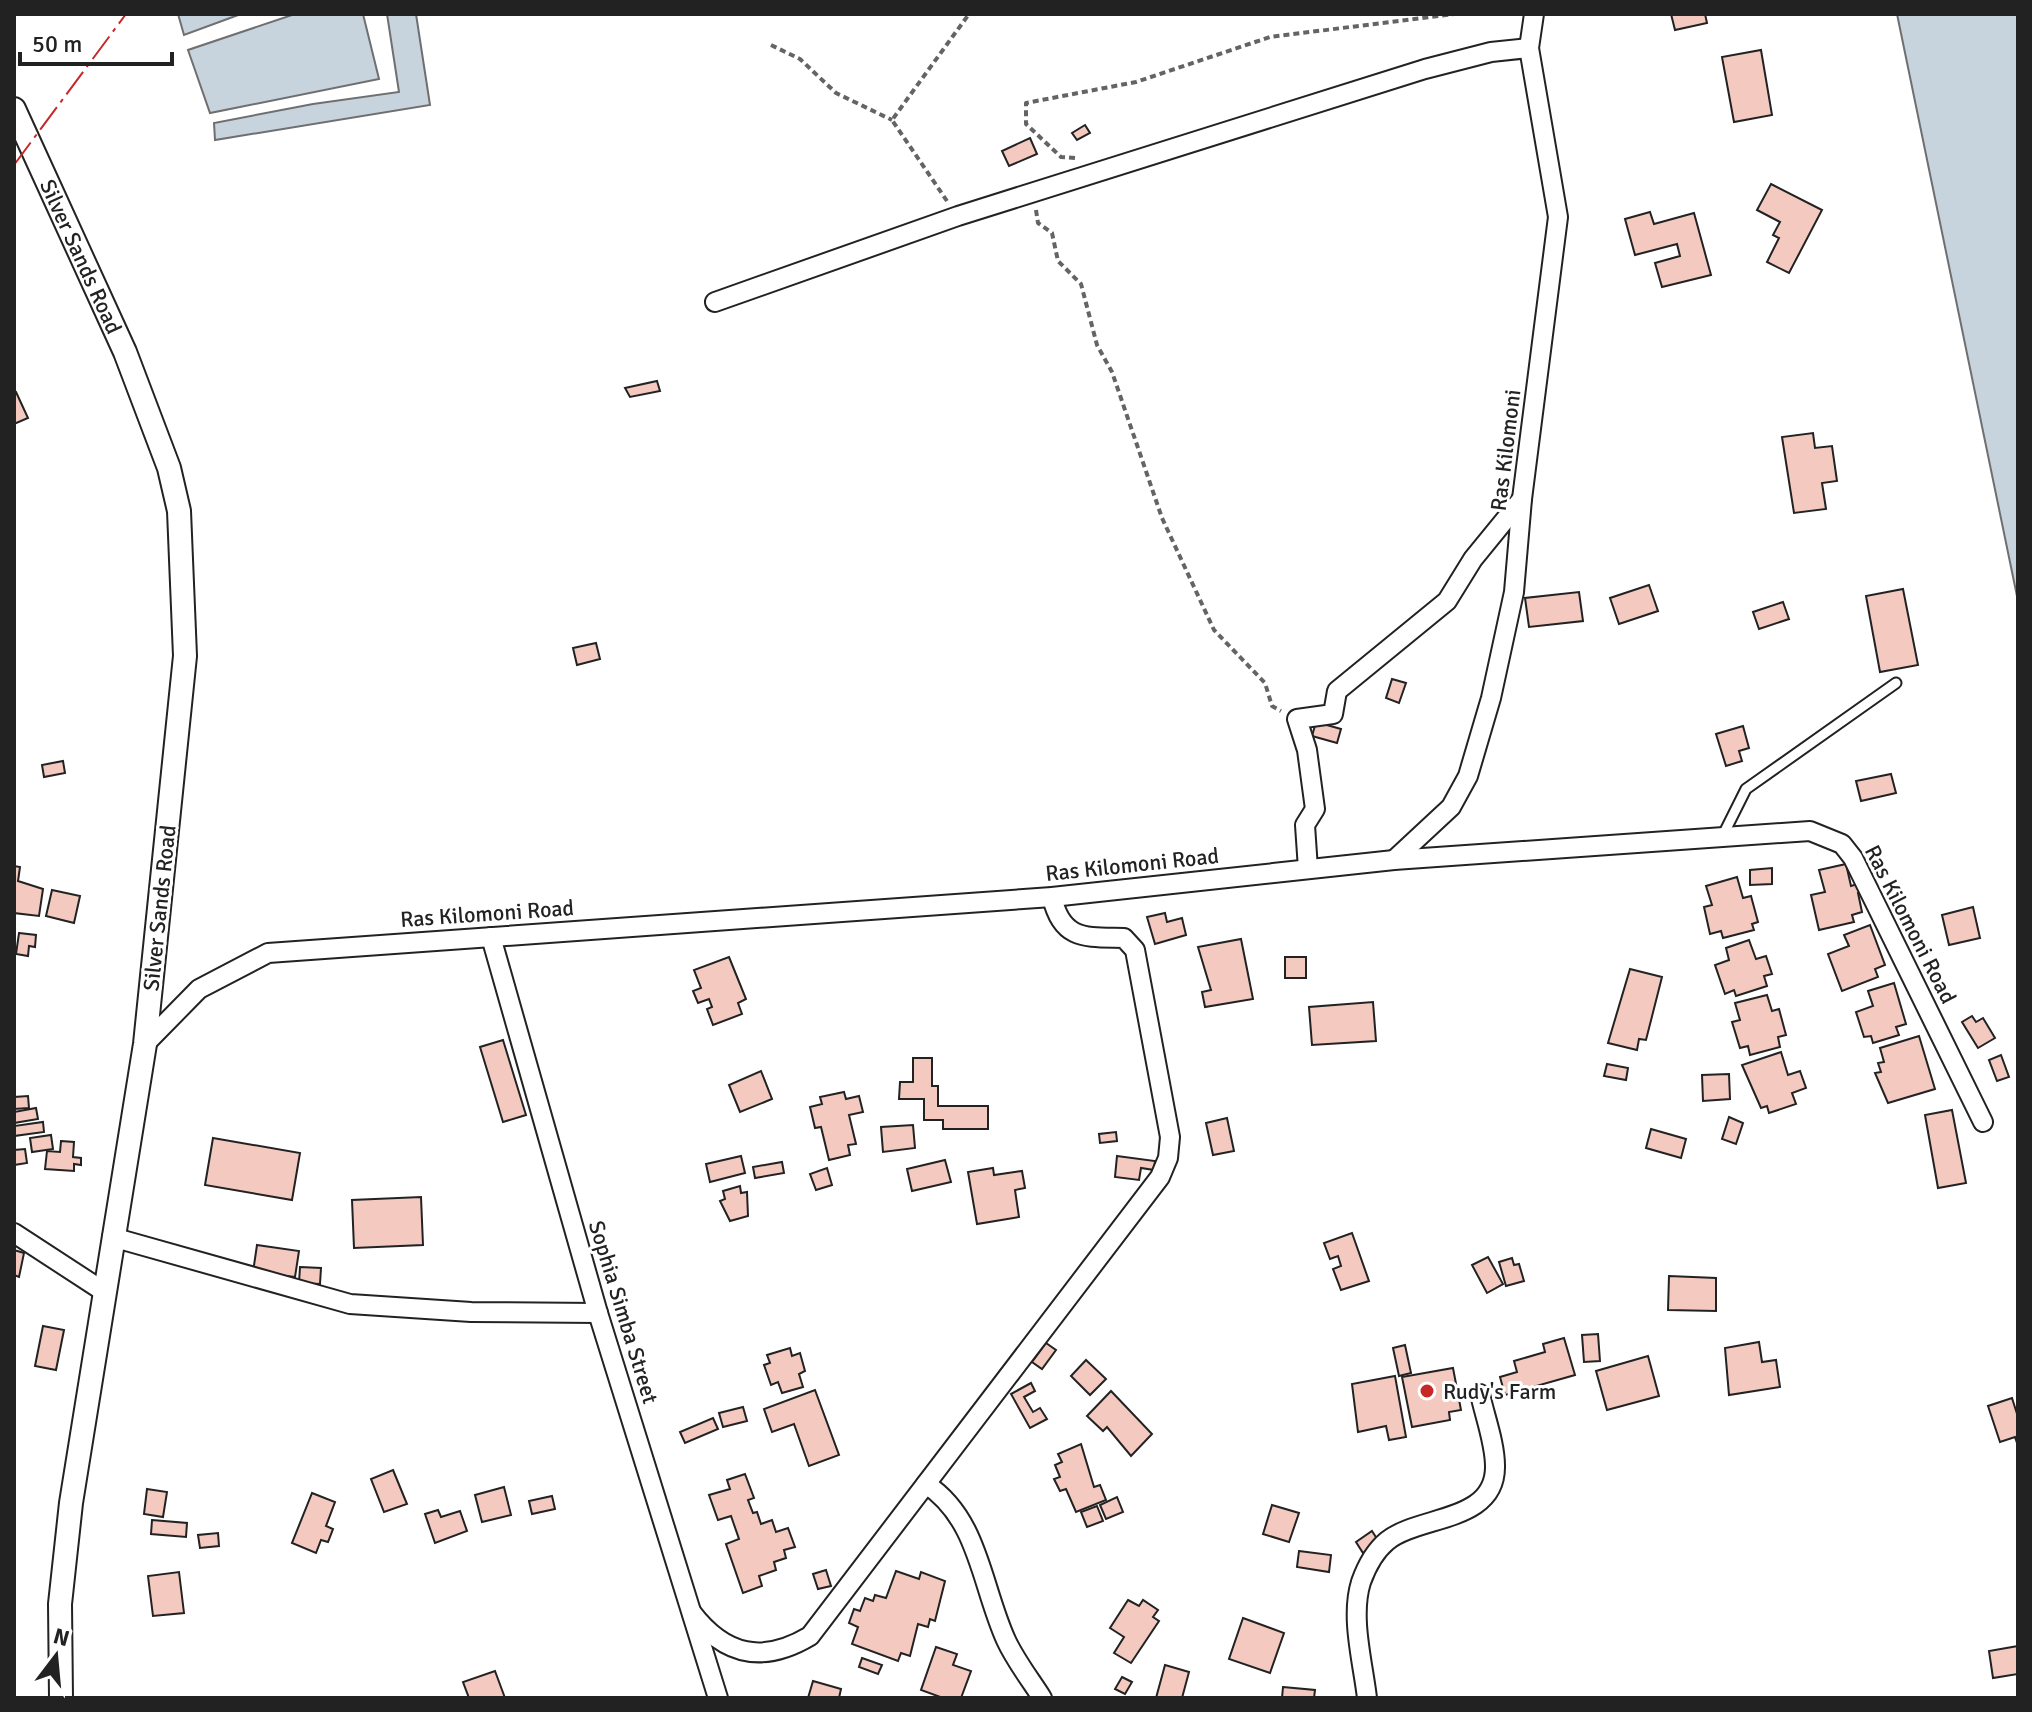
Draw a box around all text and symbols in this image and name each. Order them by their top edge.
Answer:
scale bar [20,16,172,66]
text: 50 m [32,29,82,59]
street label: Silver Sands Road [34,175,128,338]
street label: Ras Kilomoni [1485,388,1526,512]
street label: Silver Sands Road [137,824,182,992]
street label: Ras Kilomoni Road [1859,840,1962,1008]
street label: Ras Kilomoni Road [1044,842,1220,887]
street label: Ras Kilomoni Road [399,894,575,933]
street label: Sophia Simba Street [583,1217,664,1407]
place label: Rudy's Farm [1443,1378,1556,1405]
marker: Rudy's Farm [1418,1382,1436,1400]
north arrow [16,1616,96,1696]
text: N [50,1622,72,1652]

